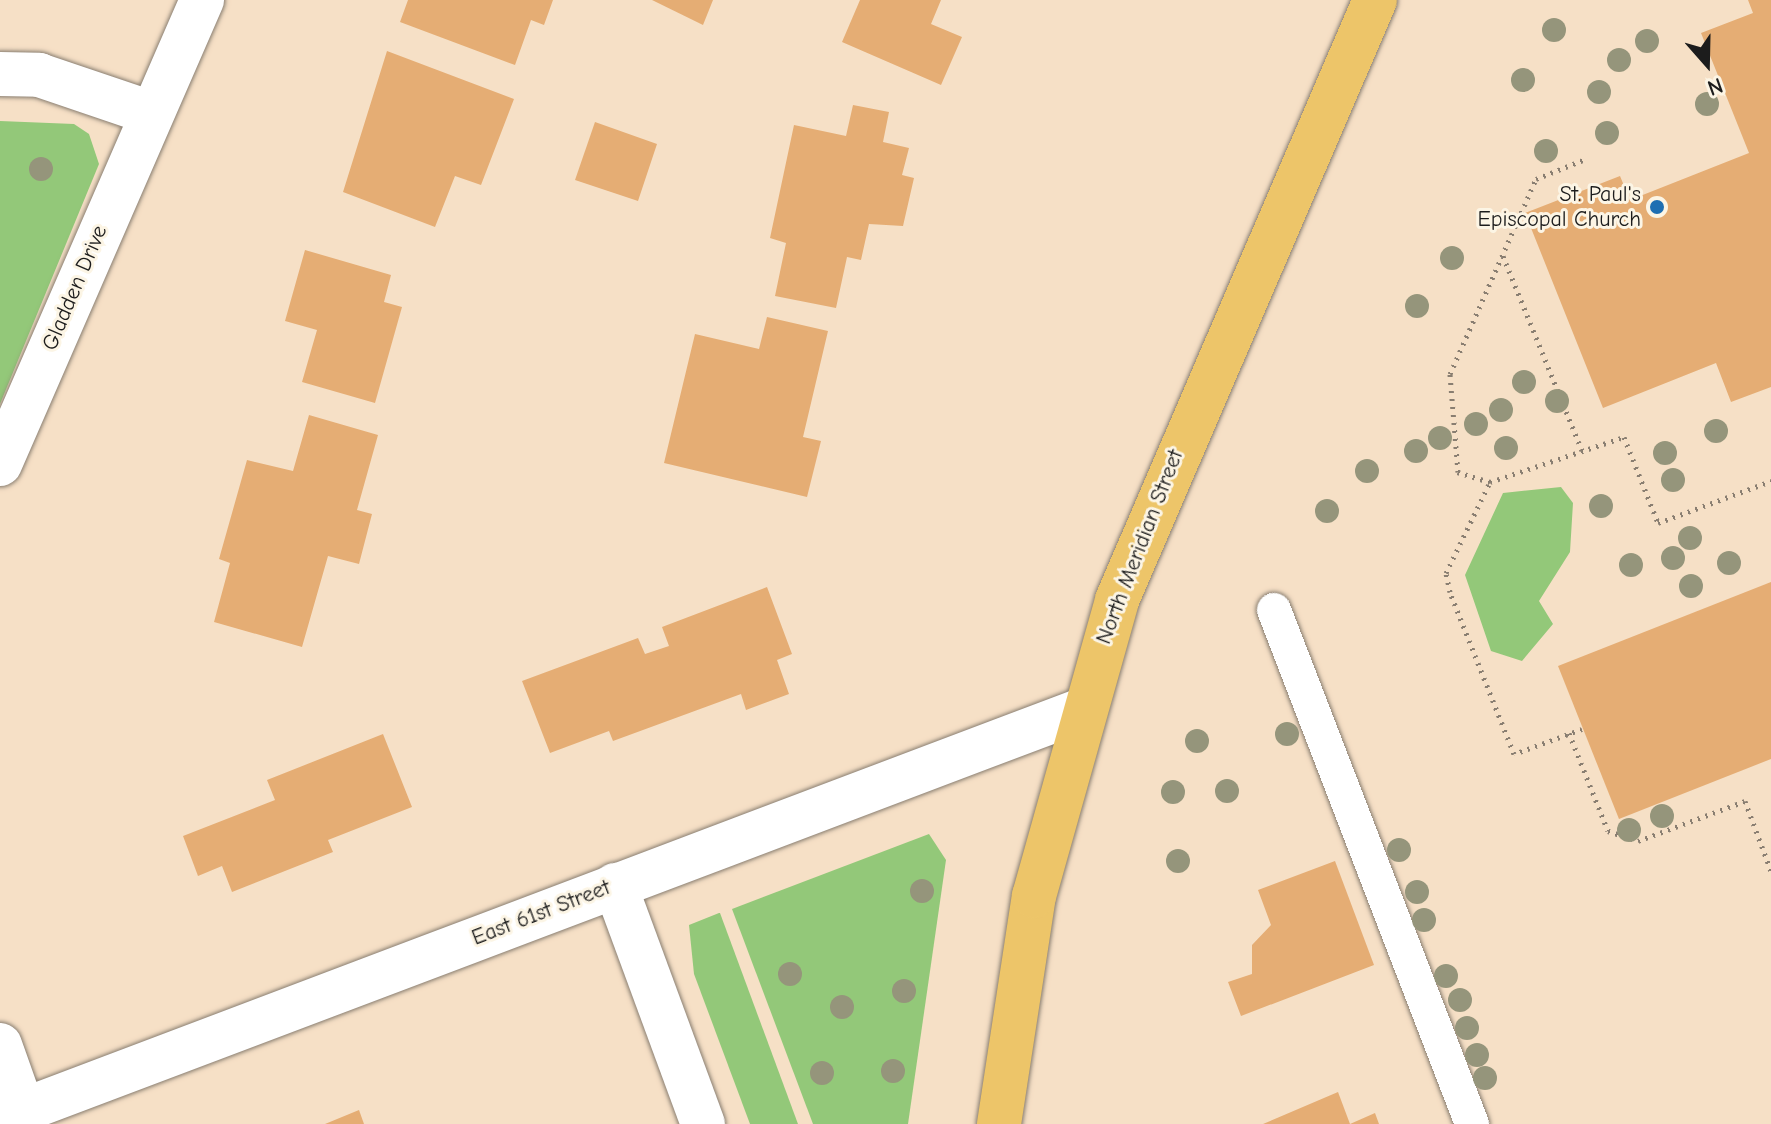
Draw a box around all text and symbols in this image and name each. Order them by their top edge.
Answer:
north arrow [1667,24,1747,104]
text: N [1704,72,1726,101]
place label: St. Paul's Episcopal Church [1478,181,1641,232]
marker: St. Paul's Episcopal Church [1648,198,1666,216]
street label: Gladden Drive [37,222,113,354]
street label: North Meridian Street [1091,446,1189,648]
street label: East 61st Street [468,875,614,951]

